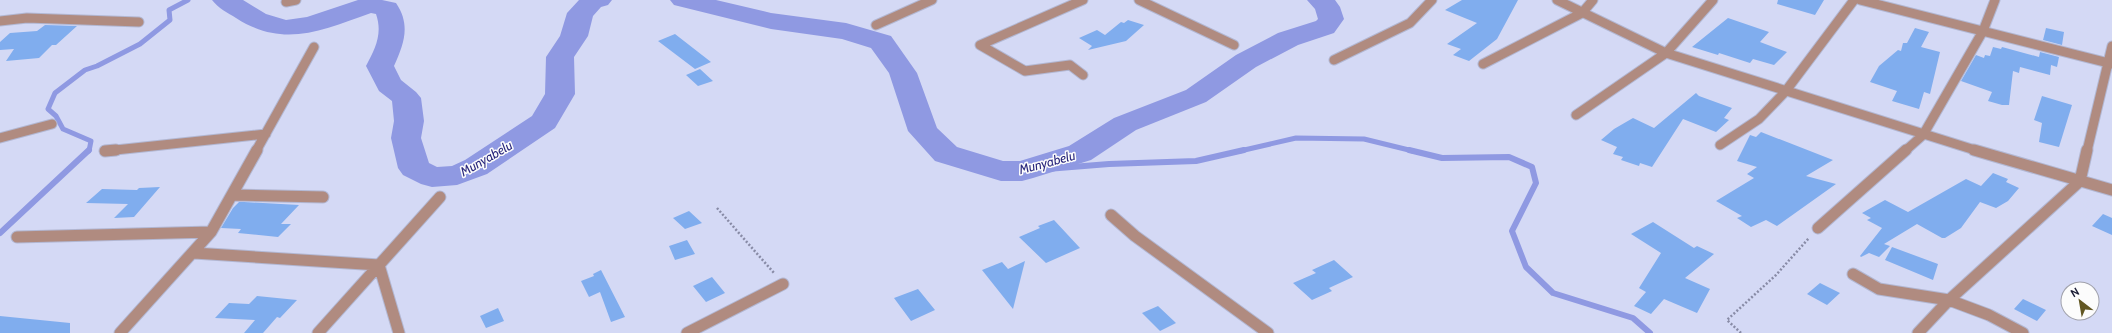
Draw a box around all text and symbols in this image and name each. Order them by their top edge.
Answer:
water label: Munyabelu [456,136,515,180]
water label: Munyabelu [1016,147,1077,177]
north arrow [2060,281,2100,321]
text: N [2068,284,2082,300]

